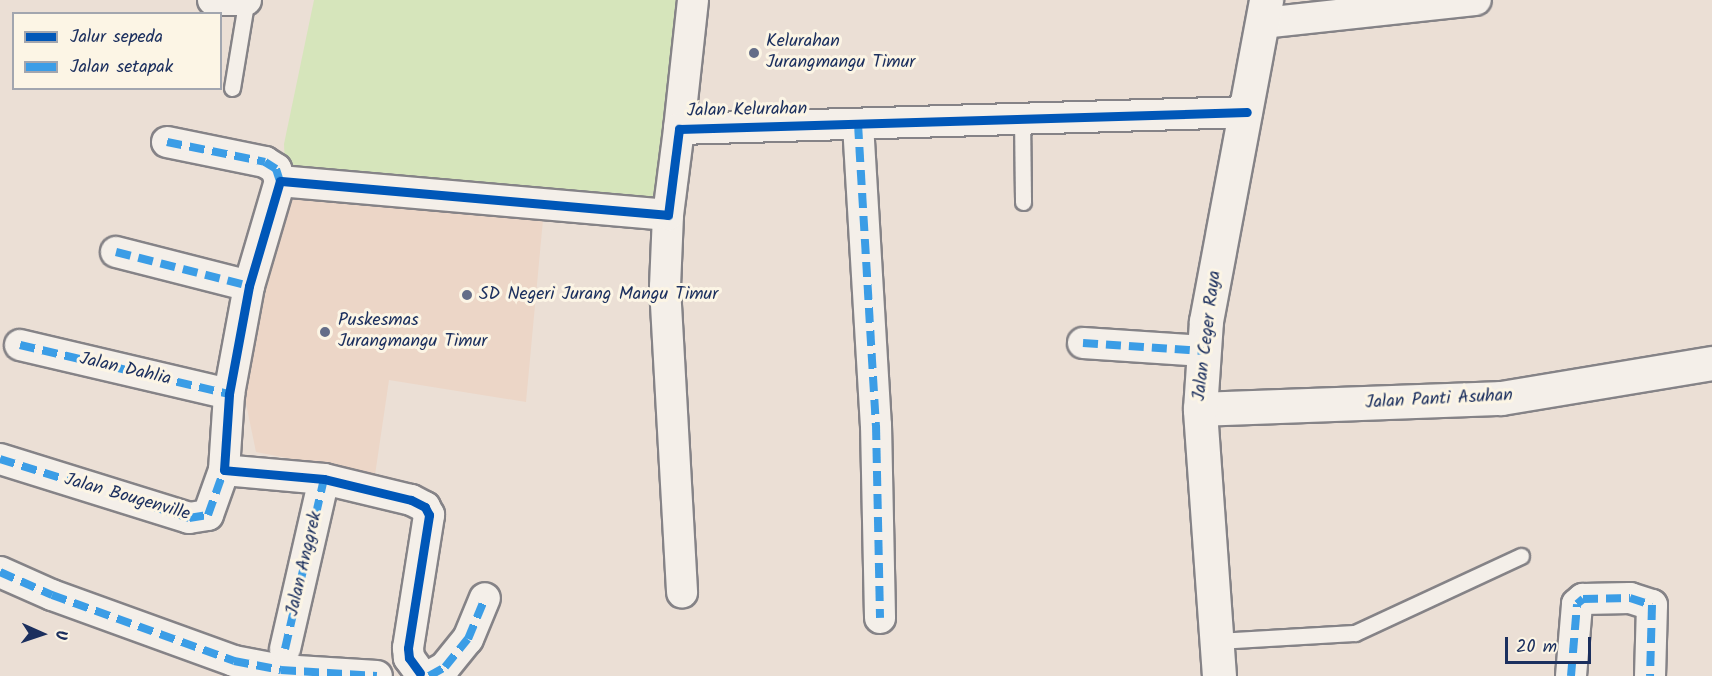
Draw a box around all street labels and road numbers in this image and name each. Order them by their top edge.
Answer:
street label: Jalan Kelurahan [687,99,807,123]
street label: Jalan Ceger Raya [1189,270,1227,402]
street label: Jalan Dahlia [77,349,173,391]
street label: Jalan Panti Asuhan [1365,385,1513,415]
street label: Jalan Bougenville [62,470,192,526]
street label: Jalan Anggrek [282,510,328,618]

